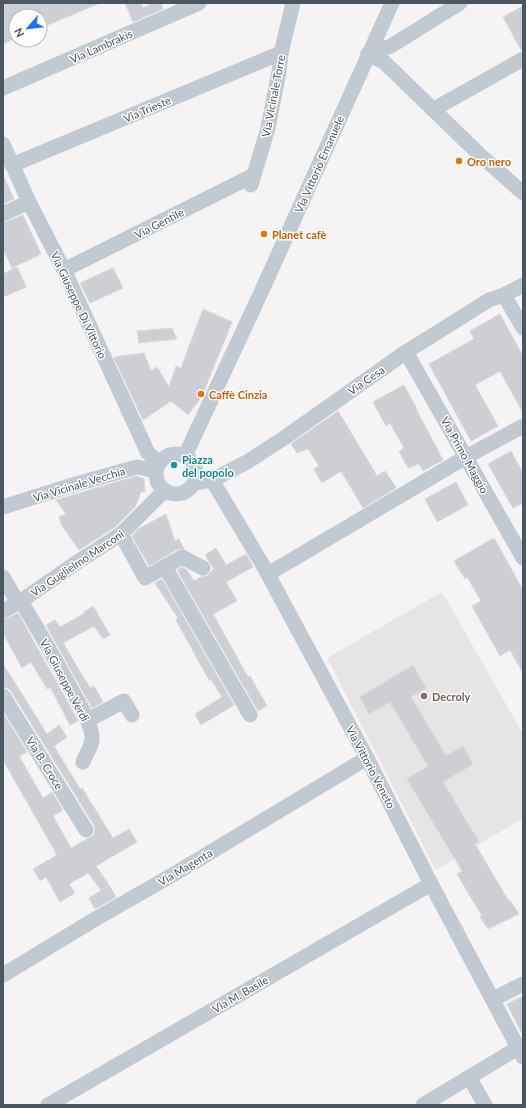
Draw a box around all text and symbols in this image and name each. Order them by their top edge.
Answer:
north arrow [8,8,48,48]
text: N [11,26,26,40]
street label: Via Lambrakis [68,26,134,66]
street label: Via Vicinale Torre [259,54,287,138]
street label: Via Trieste [121,93,173,125]
street label: Via Vittorio Emanuele [292,113,346,214]
place label: Oro nero [467,155,511,168]
marker: Oro nero [454,156,464,166]
street label: Via Gentile [132,205,186,241]
place label: Planet cafè [272,228,326,241]
marker: Planet cafè [259,229,269,239]
street label: Via Giuseppe Di Vittorio [48,249,110,361]
street label: Via Cesa [345,363,387,397]
place label: Caffè Cinzia [209,388,267,401]
marker: Caffè Cinzia [196,389,206,399]
street label: Via Primo Maggio [439,414,491,496]
place label: Piazza del popolo [182,453,234,479]
marker: Piazza del popolo [169,460,179,470]
street label: Via Vicinale Vecchia [31,464,127,504]
street label: Via Guglielmo Marconi [28,527,126,599]
street label: Via Giuseppe Verdi [38,637,92,724]
place label: Decroly [432,690,470,703]
marker: Decroly [419,691,429,701]
street label: Via Vittorio Veneto [344,724,398,810]
street label: Via B. Croce [24,734,66,792]
street label: Via Magenta [156,846,214,888]
street label: Via M. Basile [210,973,270,1015]

